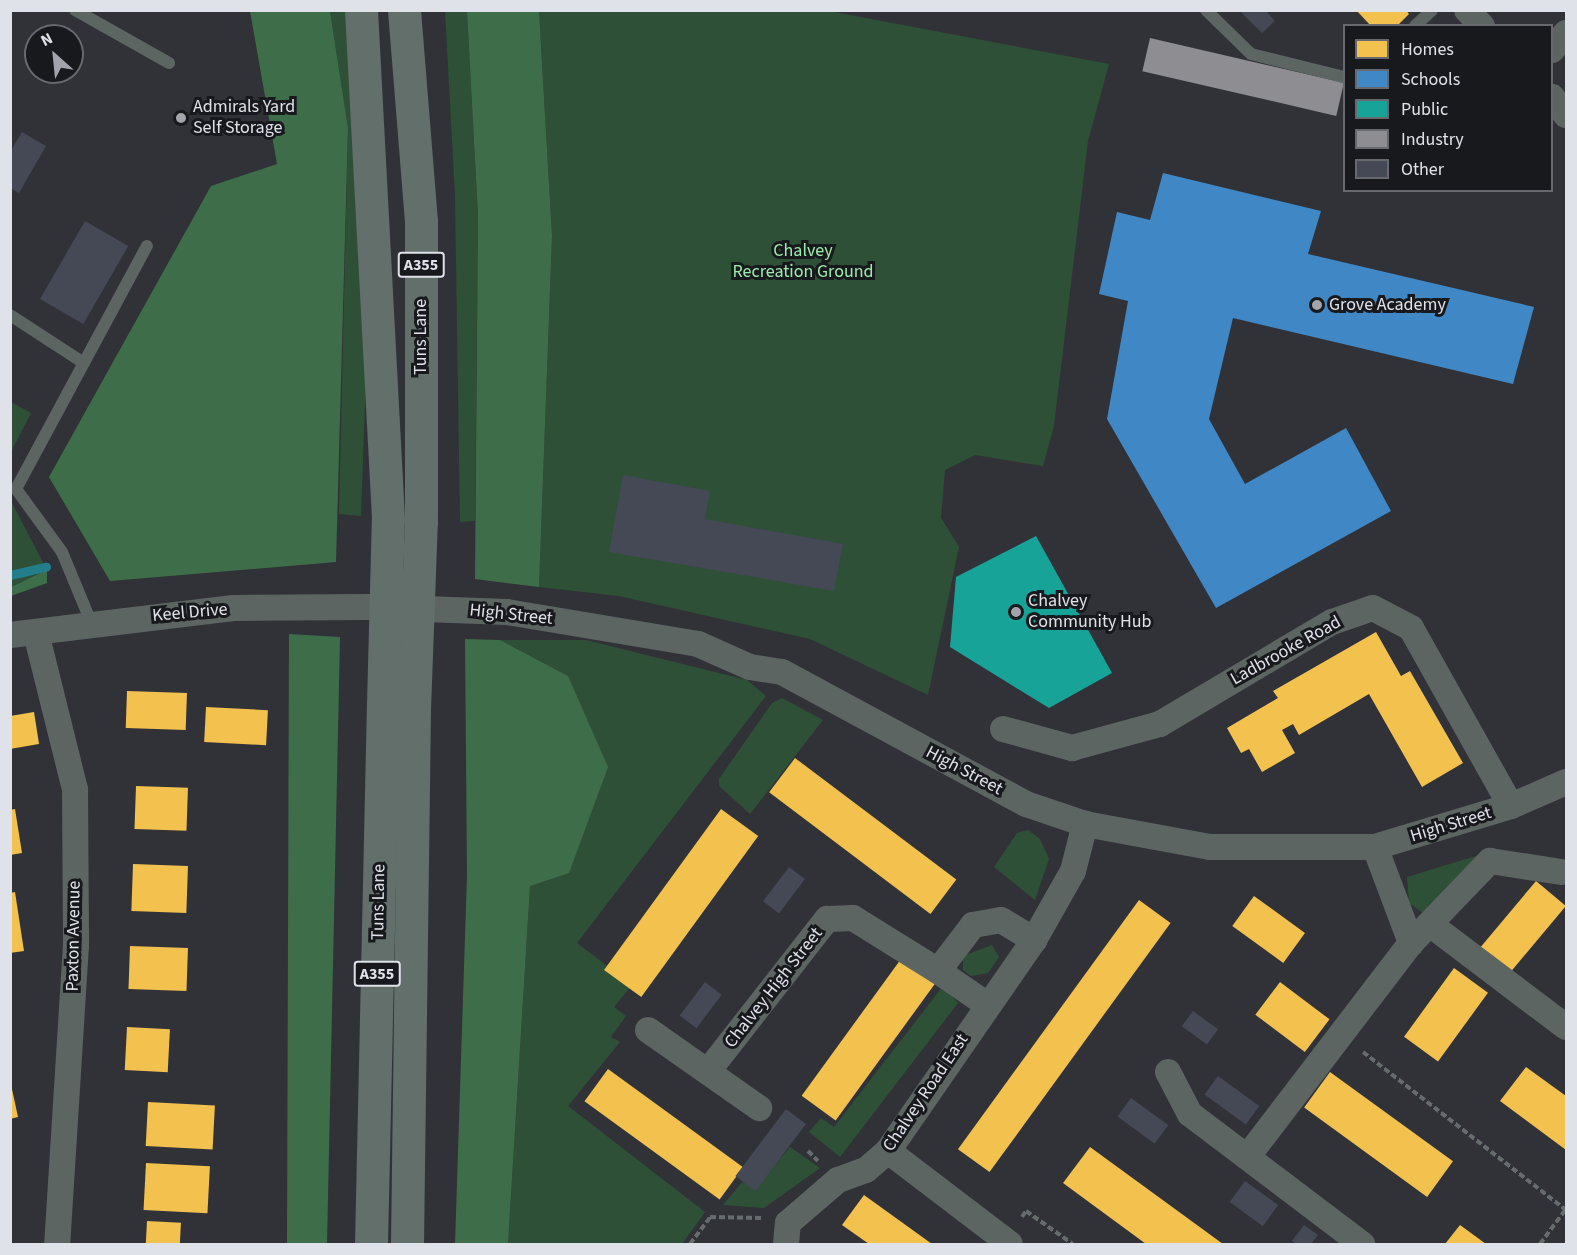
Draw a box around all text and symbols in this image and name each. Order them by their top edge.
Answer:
north arrow [24,24,84,84]
legend [1343,24,1553,192]
text: N [37,28,56,52]
text: Homes [1401,37,1454,62]
text: Schools [1401,67,1460,92]
place label: Admirals Yard Self Storage [193,97,295,140]
text: Public [1401,97,1448,122]
marker: Admirals Yard Self Storage [174,111,188,125]
text: Industry [1401,127,1464,152]
text: Other [1401,157,1444,182]
park label: Chalvey Recreation Ground [732,241,874,284]
road number: A355 [397,252,445,278]
place label: Grove Academy [1329,294,1446,316]
marker: Grove Academy [1310,298,1324,312]
street label: Tuns Lane [410,299,432,375]
place label: Chalvey Community Hub [1028,591,1152,634]
street label: Keel Drive [152,599,228,627]
street label: High Street [468,600,554,630]
marker: Chalvey Community Hub [1009,605,1023,619]
street label: Ladbrooke Road [1227,612,1345,690]
street label: High Street [922,742,1006,800]
street label: High Street [1408,802,1494,848]
street label: Tuns Lane [368,864,390,940]
street label: Paxton Avenue [62,881,86,991]
street label: Chalvey High Street [720,924,828,1052]
road number: A355 [353,961,401,987]
street label: Chalvey Road East [879,1030,973,1156]

